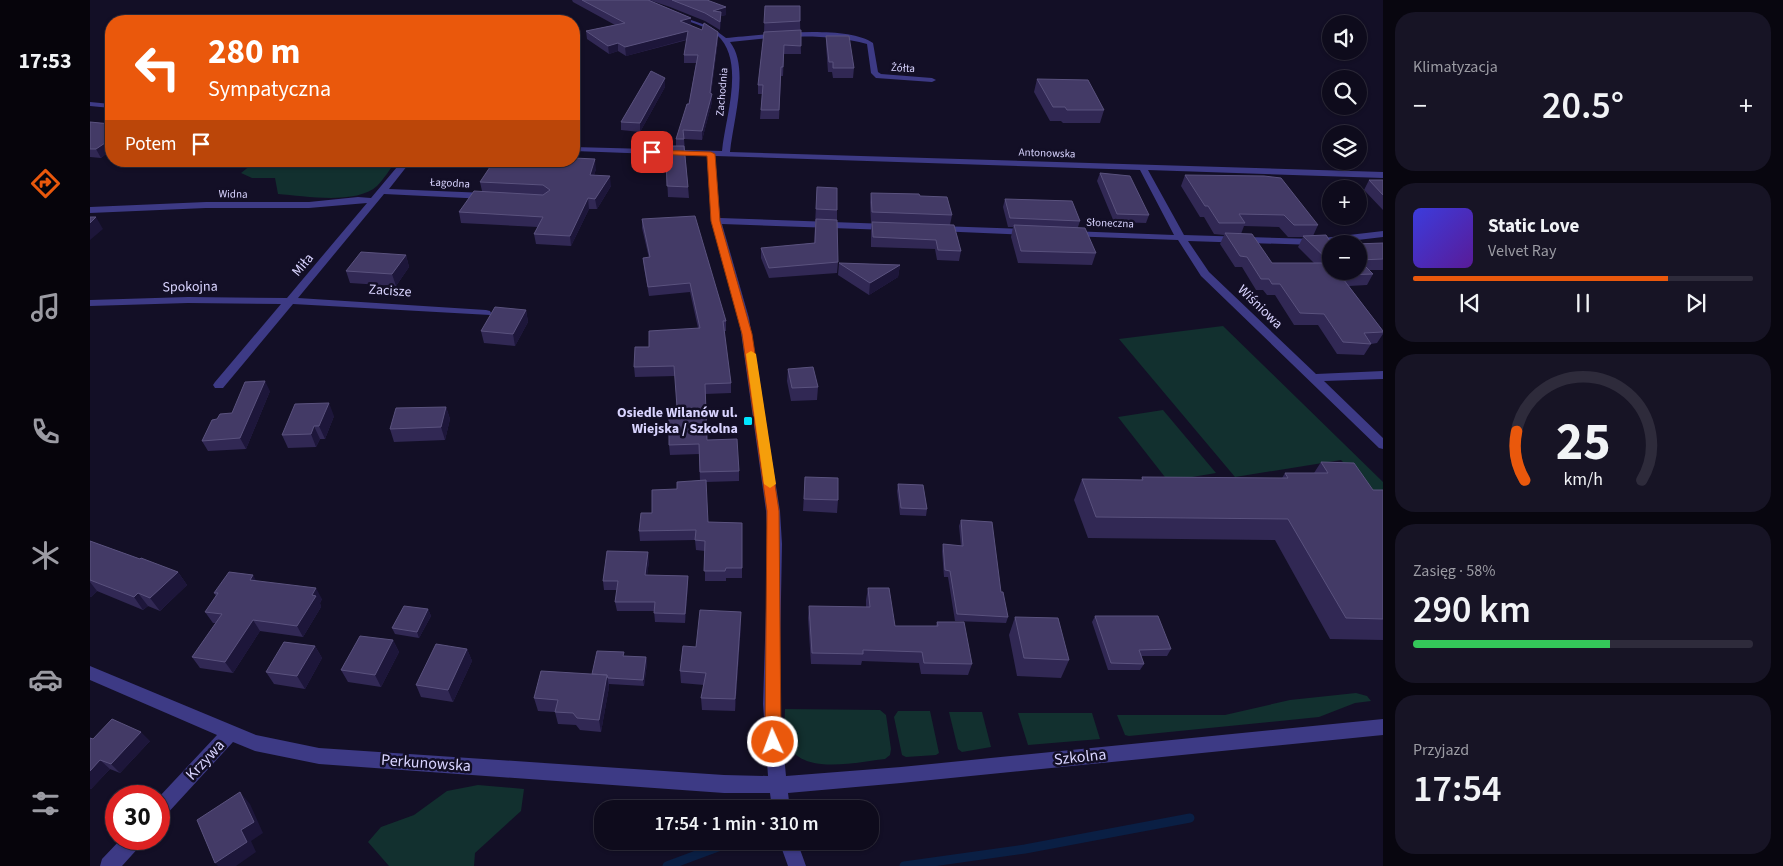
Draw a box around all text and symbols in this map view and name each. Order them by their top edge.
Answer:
map controls [1322,15,1367,280]
button: sound [1322,15,1367,60]
text: 280 m [208,27,300,77]
icon: left [125,35,190,100]
text: 17:53 [18,45,72,77]
text: Klimatyzacja [1413,56,1498,78]
street label: Żółta [891,60,915,76]
street label: Zachodnia [712,67,732,117]
button: search [1322,70,1367,115]
text: Sympatyczna [208,73,331,105]
text: 20.5° [1542,79,1624,133]
text: − [1413,86,1427,126]
text: + [1739,86,1753,126]
button: layers [1322,125,1367,170]
icon: arrive [187,130,215,158]
text: Potem [125,131,177,158]
pin [631,131,673,173]
icon: arrive [638,138,666,166]
street label: Antonowska [1018,145,1076,161]
icon: directions [28,166,63,201]
street label: Łagodna [429,174,470,192]
button: + [1322,180,1367,225]
street label: Widna [218,186,248,202]
text: Static Love [1488,213,1579,240]
street label: Słoneczna [1086,215,1134,231]
button: − [1322,235,1367,280]
text: Velvet Ray [1488,240,1556,262]
street label: Miła [287,249,319,281]
street label: Spokojna [162,277,218,297]
street label: Zacisze [368,280,412,302]
street label: Wiśniowa [1233,280,1287,334]
icon: previous [1456,289,1484,317]
icon: pause [1569,289,1597,317]
icon: next [1682,289,1710,317]
icon: music [28,290,63,325]
place label: Osiedle Wilanów ul. Wiejska / Szkolna [617,403,738,439]
text: 25 [1556,406,1610,480]
icon: phone [28,414,63,449]
marker: Osiedle Wilanów ul. Wiejska / Szkolna [742,415,754,427]
text: km/h [1563,467,1603,492]
icon: climate [28,538,63,573]
text: Zasięg · 58% [1413,560,1495,582]
text: 290 km [1413,583,1531,637]
icon: car [28,662,63,697]
position arrow [746,715,798,767]
street label: Krzywa [180,735,230,785]
text: Przyjazd [1413,739,1469,761]
street label: Szkolna [1053,743,1107,771]
street label: Perkunowska [380,749,472,777]
text: 17:54 [1413,762,1501,816]
speed limit sign: 30 [105,785,170,850]
icon: filters [28,786,63,821]
text: 17:54 · 1 min · 310 m [654,811,819,838]

